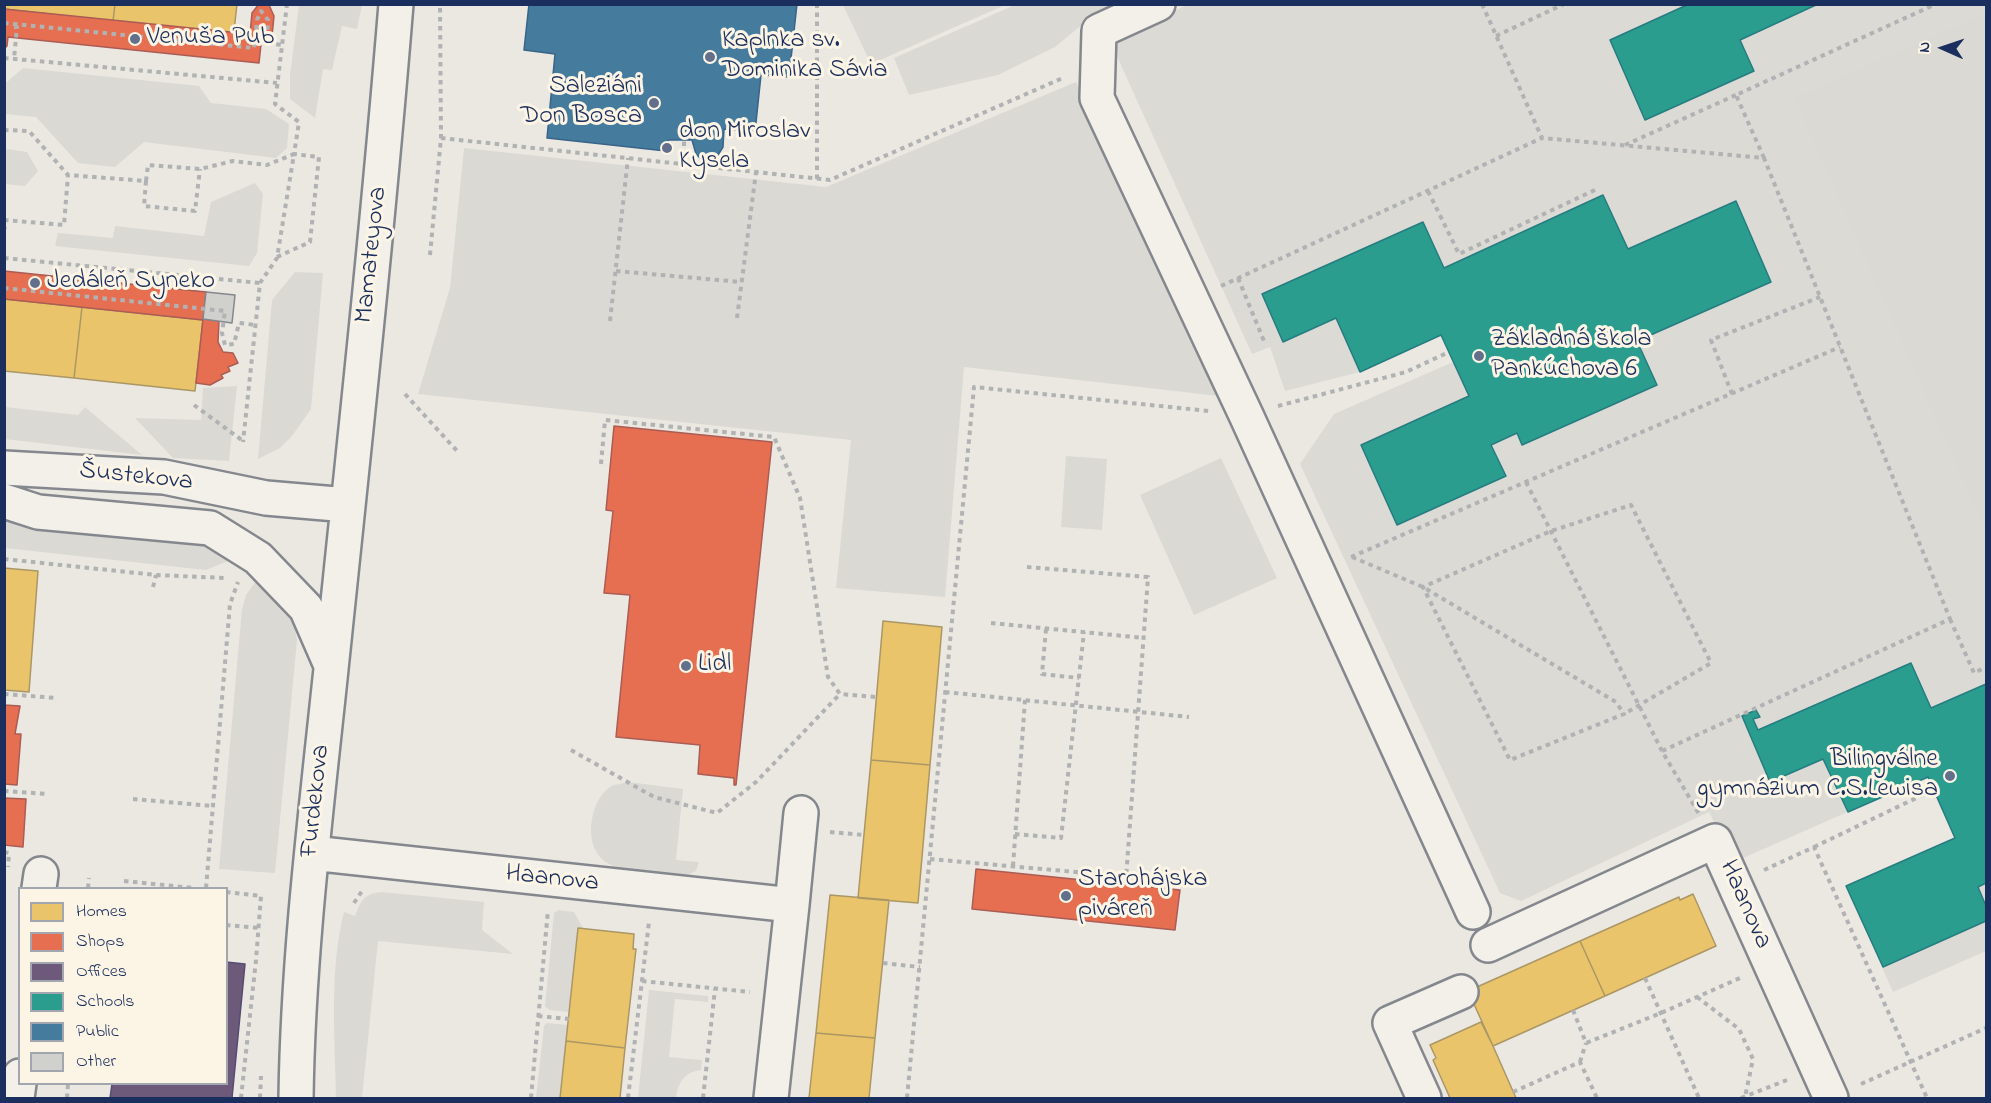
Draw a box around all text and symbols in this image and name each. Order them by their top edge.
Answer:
north arrow [1913,18,1973,78]
place label: Venuša Pub [147,23,274,55]
place label: Kaplnka sv. Dominika Sávia [722,26,887,88]
marker: Venuša Pub [128,32,142,46]
text: N [1913,41,1937,53]
marker: Kaplnka sv. Dominika Sávia [703,50,717,64]
place label: Saleziáni Don Bosca [520,72,642,134]
marker: Saleziáni Don Bosca [647,96,661,110]
place label: don Miroslav Kysela [679,117,810,178]
marker: don Miroslav Kysela [660,141,674,155]
street label: Mamateyova [350,185,396,325]
place label: Jedáleň Syneko [47,267,215,299]
marker: Jedáleň Syneko [28,276,42,290]
place label: Základná škola Pankúchova 6 [1491,325,1652,386]
marker: Základná škola Pankúchova 6 [1472,349,1486,363]
street label: Šustekova [78,457,194,499]
place label: Lidl [698,650,731,682]
marker: Lidl [679,659,693,673]
street label: Furdekova [296,743,338,859]
place label: Bilingválne gymnázium C.S.Lewisa [1697,745,1938,806]
marker: Bilingválne gymnázium C.S.Lewisa [1943,769,1957,783]
street label: Haanova [1711,856,1777,954]
street label: Haanova [504,860,600,900]
place label: Starohájska piváreň [1078,865,1208,927]
legend [18,887,228,1085]
marker: Starohájska piváreň [1059,889,1073,903]
text: Homes [76,899,127,925]
text: Shops [76,929,124,955]
text: Offices [76,959,127,985]
text: Schools [76,989,134,1015]
text: Public [76,1019,119,1045]
text: Other [76,1049,116,1075]

